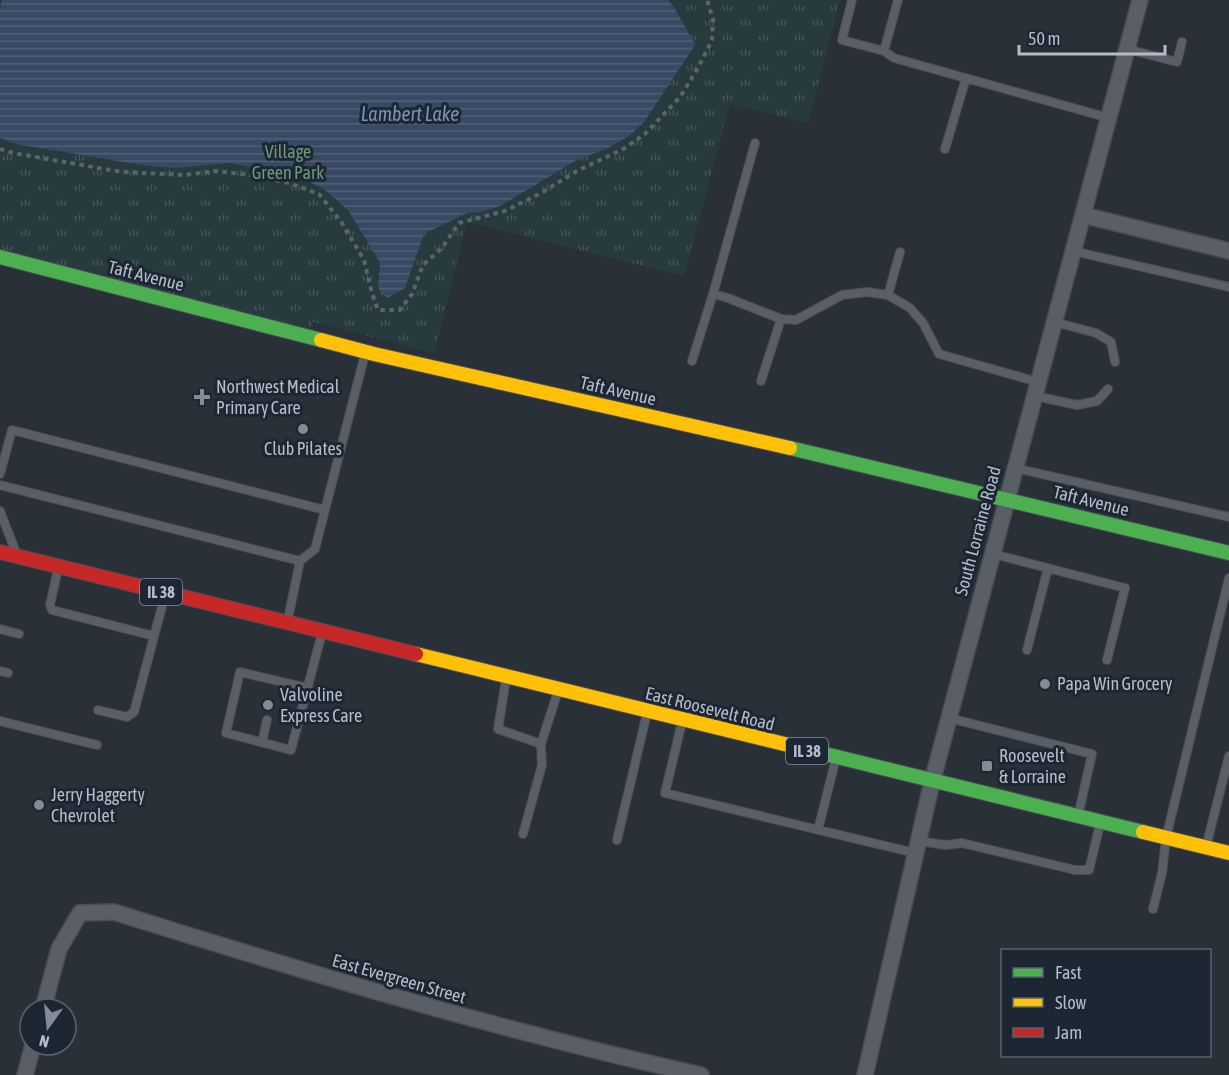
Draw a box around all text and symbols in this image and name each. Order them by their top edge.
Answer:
scale bar [1019,18,1164,56]
text: 50 m [1028,28,1060,49]
water label: Lambert Lake [361,102,459,125]
park label: Village Green Park [252,141,324,183]
street label: Taft Avenue [106,256,186,295]
street label: Taft Avenue [578,372,658,409]
place label: Northwest Medical Primary Care [216,376,340,418]
marker: Northwest Medical Primary Care [193,388,211,406]
marker: Club Pilates [296,422,310,436]
place label: Club Pilates [264,438,342,459]
street label: South Lorraine Road [950,464,1005,598]
street label: Taft Avenue [1051,481,1131,520]
road number: IL 38 [140,579,182,605]
place label: Papa Win Grocery [1057,673,1172,694]
marker: Papa Win Grocery [1038,677,1052,691]
street label: East Roosevelt Road [643,682,777,735]
place label: Valvoline Express Care [280,684,362,726]
marker: Valvoline Express Care [261,698,275,712]
road number: IL 38 [786,738,828,764]
place label: Roosevelt & Lorraine [999,745,1066,787]
marker: Roosevelt & Lorraine [980,759,994,773]
place label: Jerry Haggerty Chevrolet [51,784,145,826]
marker: Jerry Haggerty Chevrolet [32,798,46,812]
street label: East Evergreen Street [330,949,468,1008]
legend [1001,949,1211,1057]
text: Fast [1055,962,1082,983]
text: Slow [1055,992,1086,1013]
north arrow [18,997,78,1057]
text: Jam [1055,1022,1082,1043]
text: N [37,1032,51,1051]

